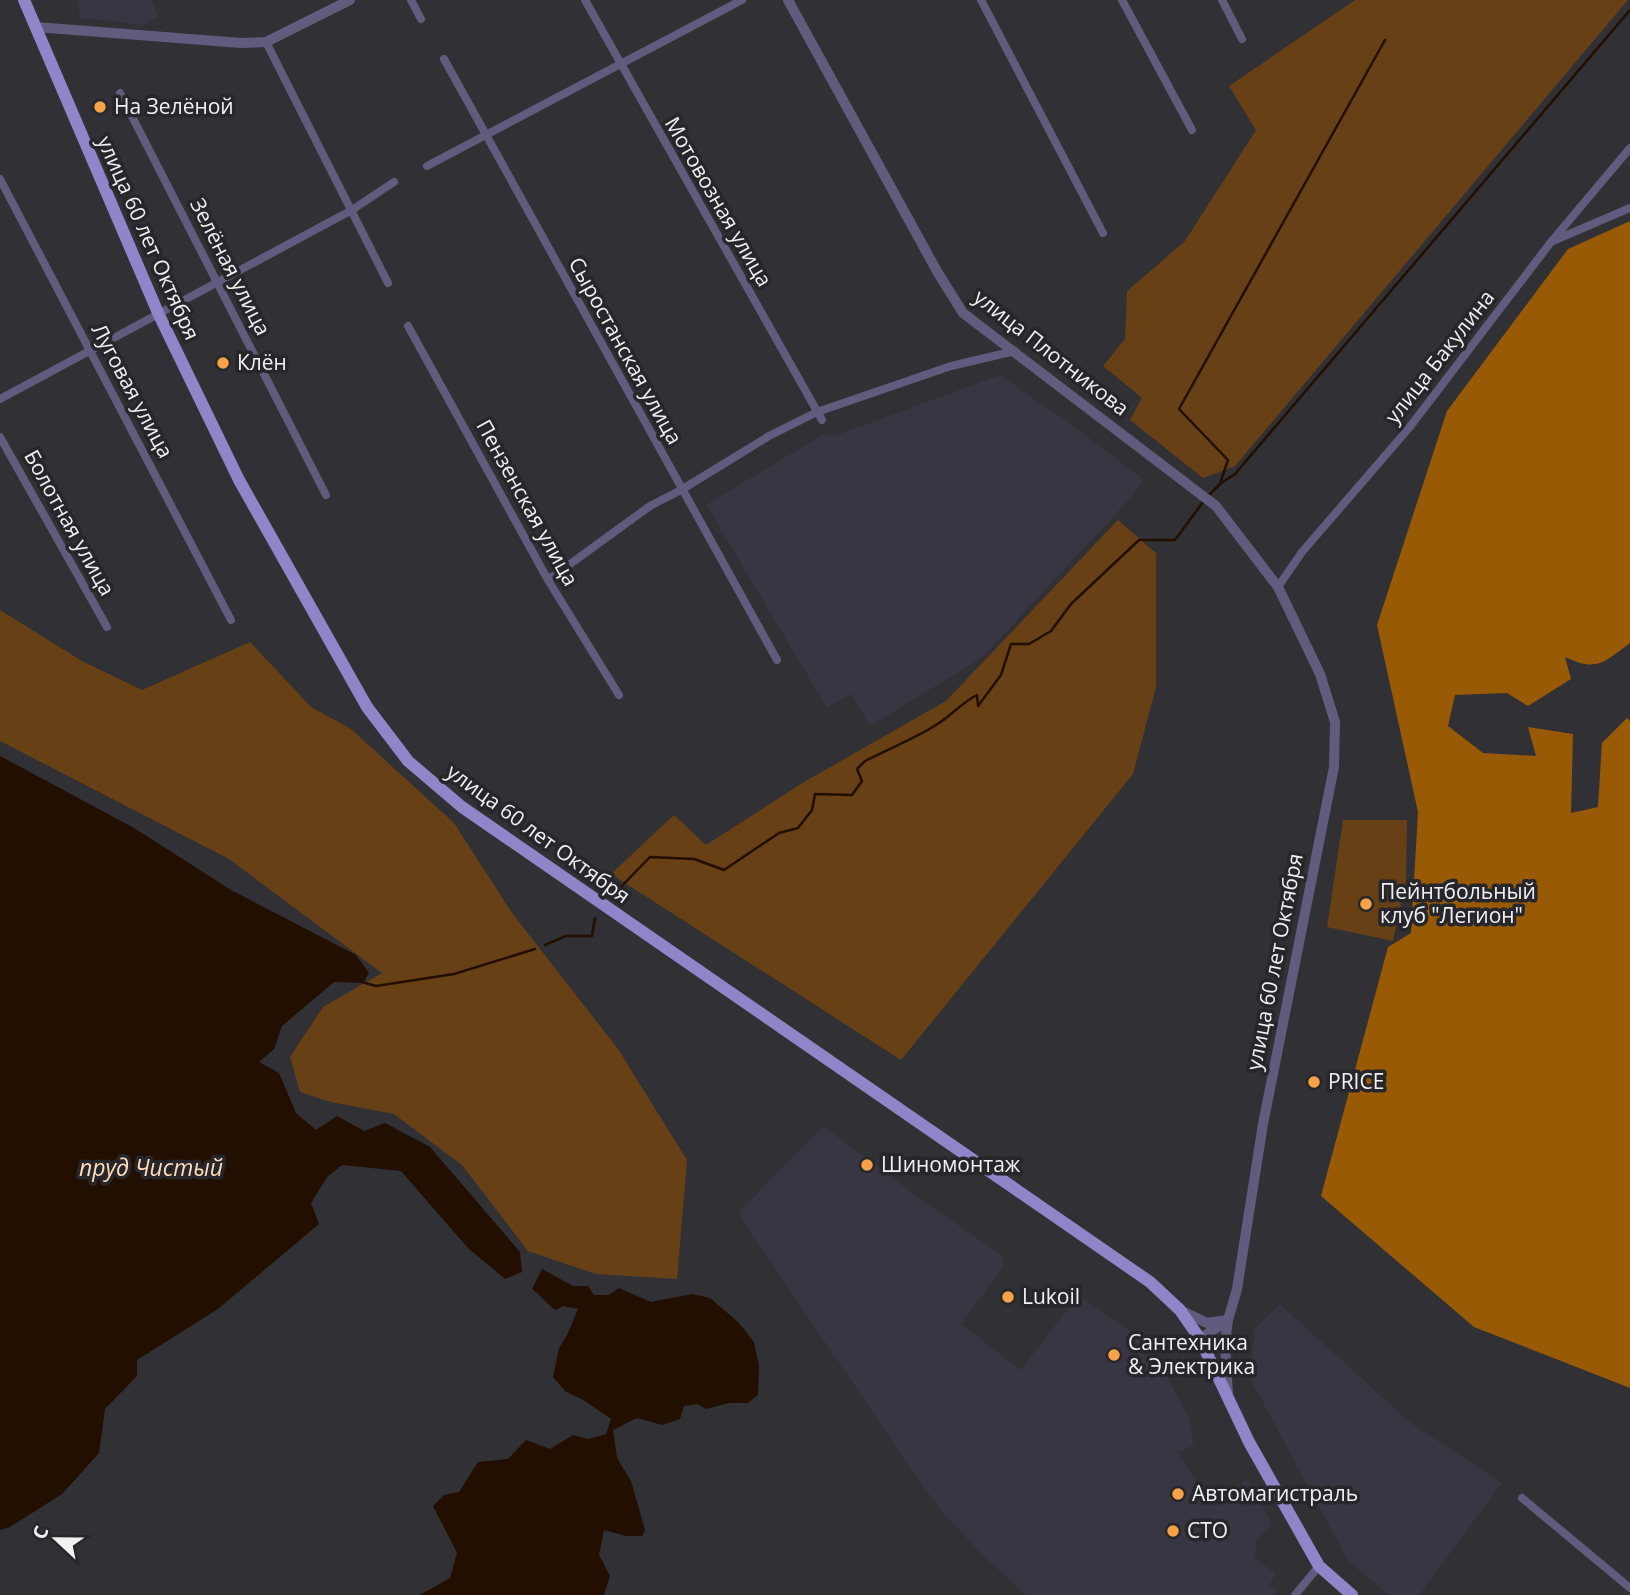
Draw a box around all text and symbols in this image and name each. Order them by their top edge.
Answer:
place label: На Зелёной [114,92,234,120]
marker: На Зелёной [92,99,108,115]
street label: Мотовозная улица [659,112,779,291]
street label: улица 60 лет Октября [91,131,207,344]
street label: Зелёная улица [184,193,278,340]
street label: Сыростанская улица [563,252,689,449]
street label: улица Плотникова [968,283,1135,422]
street label: улица Бакулина [1378,284,1500,429]
street label: Луговая улица [86,318,180,463]
place label: Клён [237,348,287,376]
marker: Клён [215,355,231,371]
street label: Пензенская улица [471,414,585,591]
street label: Болотная улица [18,445,122,600]
street label: улица 60 лет Октября [441,757,636,909]
street label: улица 60 лет Октября [1239,851,1309,1073]
place label: Пейнтбольный клуб "Легион" [1380,877,1536,929]
marker: Пейнтбольный клуб "Легион" [1358,896,1374,912]
place label: PRICE [1328,1067,1384,1095]
marker: PRICE [1306,1074,1322,1090]
place label: Шиномонтаж [881,1150,1021,1178]
water label: пруд Чистый [79,1151,223,1183]
marker: Шиномонтаж [859,1157,875,1173]
place label: Lukoil [1022,1282,1080,1310]
marker: Lukoil [1000,1289,1016,1305]
place label: Сантехника & Электрика [1128,1328,1255,1380]
marker: Сантехника & Электрика [1106,1347,1122,1363]
place label: Автомагистраль [1192,1479,1358,1507]
marker: Автомагистраль [1170,1486,1186,1502]
north arrow [21,1504,91,1574]
place label: СТО [1187,1516,1228,1544]
text: С [26,1522,55,1543]
marker: СТО [1165,1523,1181,1539]

